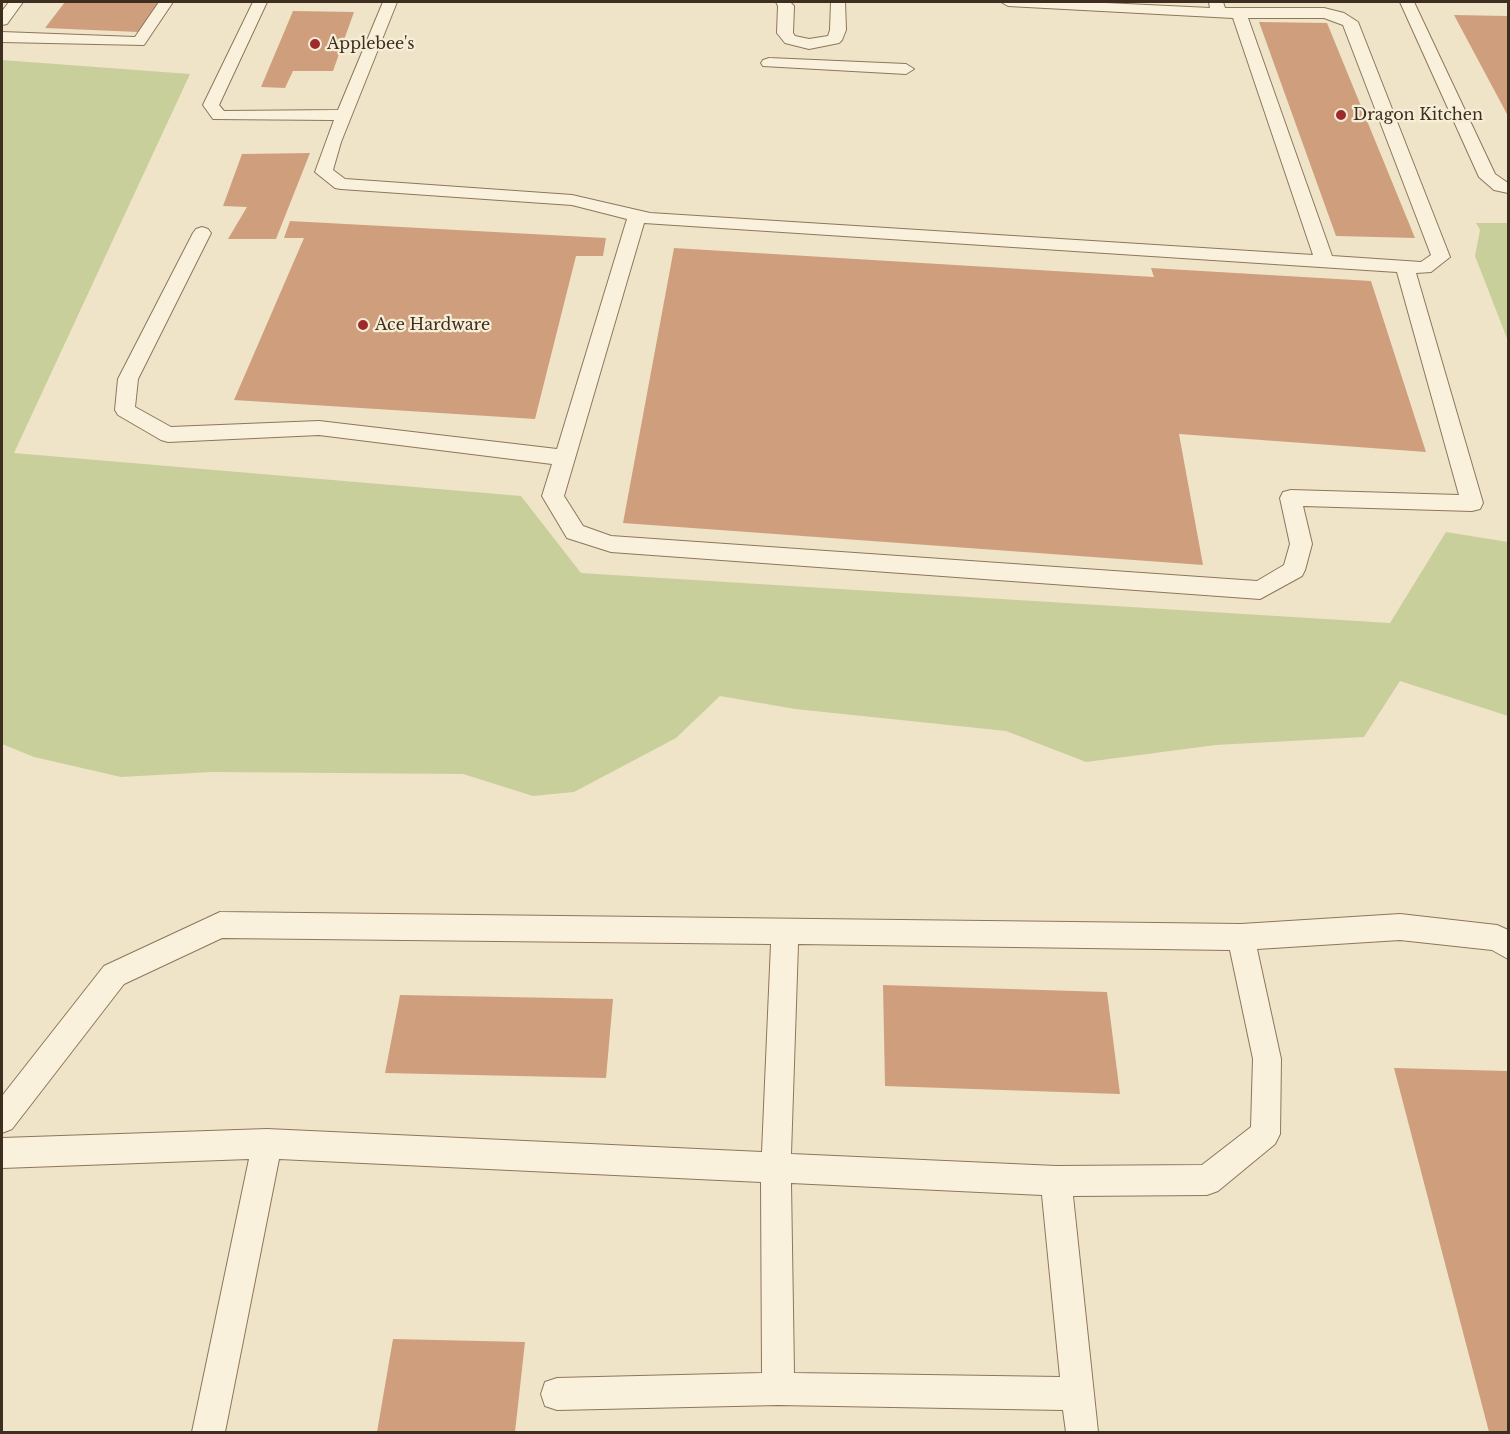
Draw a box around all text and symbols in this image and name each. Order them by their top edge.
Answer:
place label: Applebee's [327,34,415,54]
marker: Applebee's [308,37,322,51]
place label: Dragon Kitchen [1353,105,1483,125]
marker: Dragon Kitchen [1334,108,1348,122]
place label: Ace Hardware [375,315,490,335]
marker: Ace Hardware [356,318,370,332]

